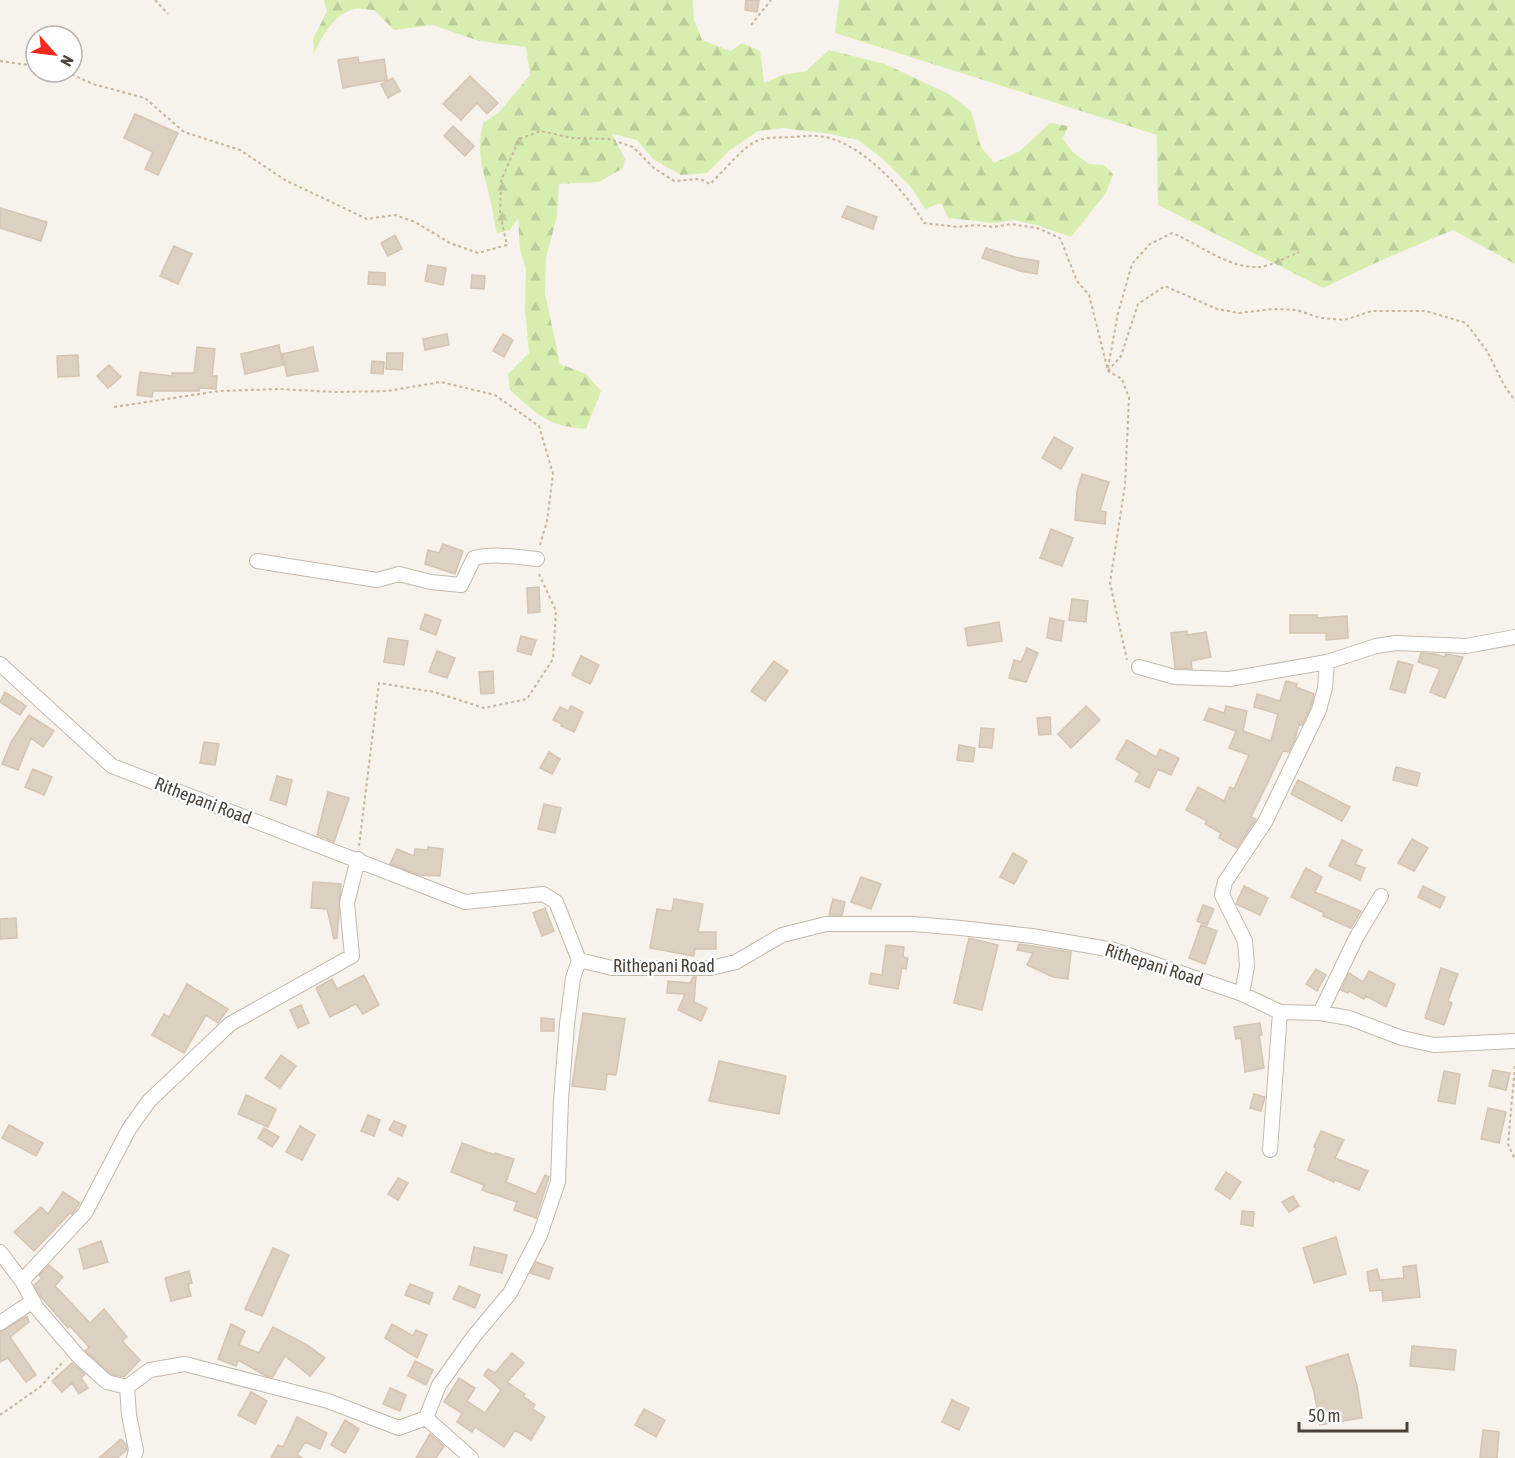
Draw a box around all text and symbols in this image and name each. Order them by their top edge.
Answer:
north arrow [24,24,84,84]
text: N [57,53,77,69]
street label: Rithepani Road [152,772,254,829]
street label: Rithepani Road [1102,939,1206,990]
street label: Rithepani Road [613,955,715,976]
scale bar [1299,1395,1407,1433]
text: 50 m [1308,1405,1340,1426]

